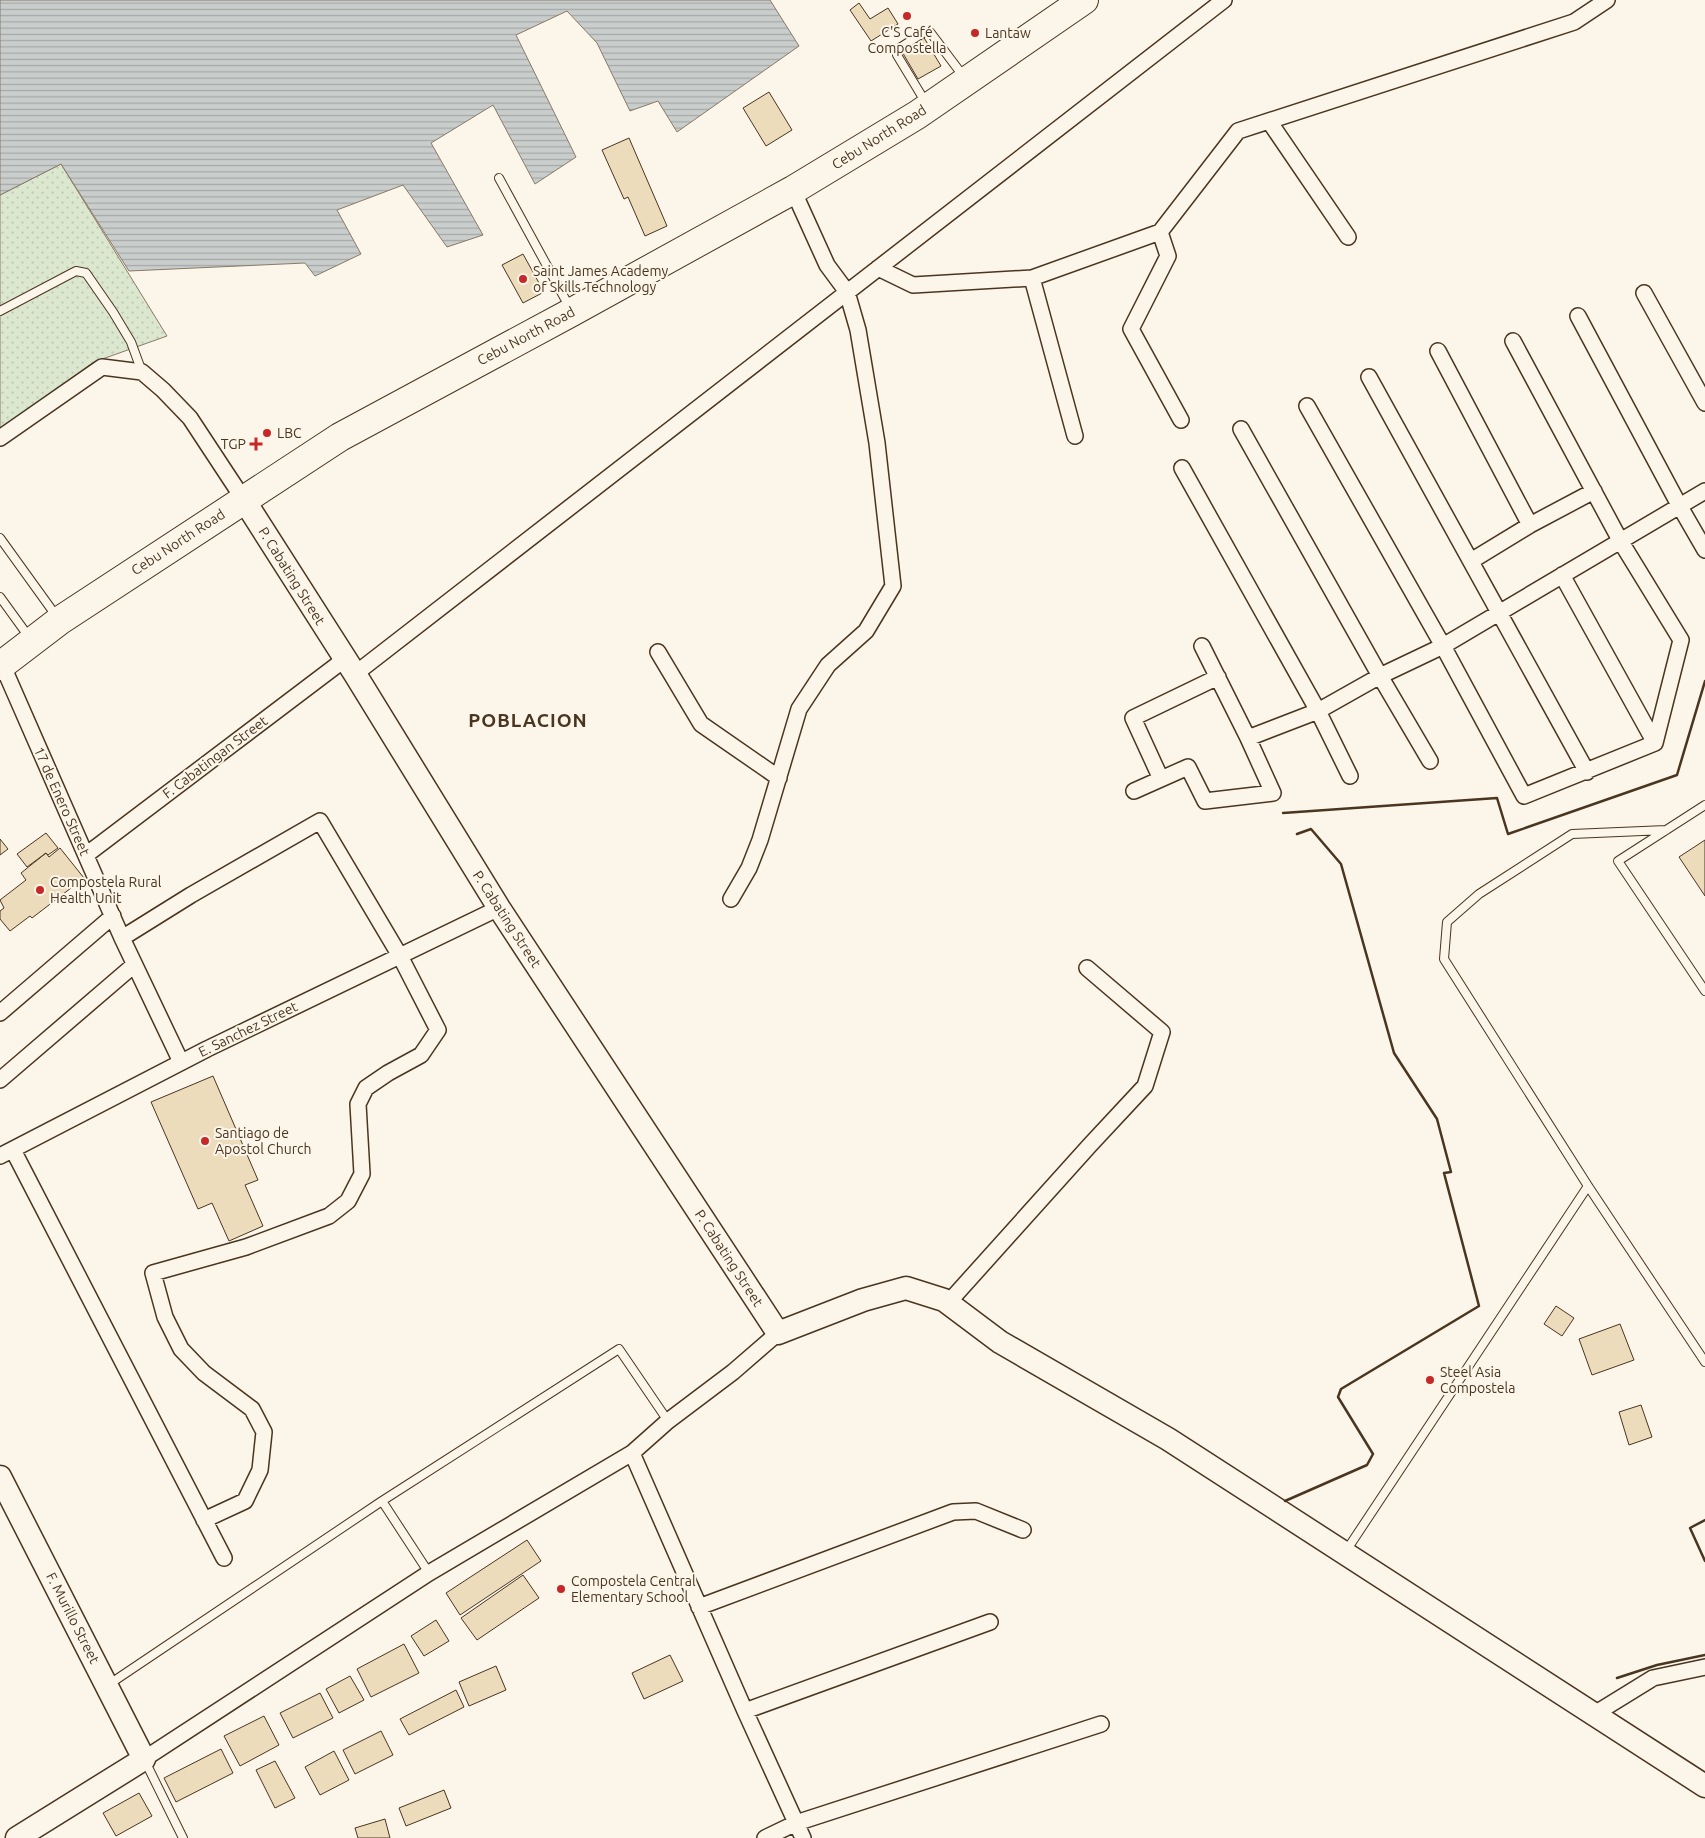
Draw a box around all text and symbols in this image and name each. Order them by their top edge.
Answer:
marker: C'S Café Compostella [901,10,913,22]
place label: C'S Café Compostella [867,24,947,56]
place label: Lantaw [985,25,1031,41]
marker: Lantaw [969,27,981,39]
street label: Cebu North Road [829,102,929,172]
place label: Saint James Academy of Skills Technology [533,263,669,295]
marker: Saint James Academy of Skills Technology [517,273,529,285]
street label: Cebu North Road [474,304,578,368]
place label: LBC [277,425,302,441]
marker: LBC [261,427,273,439]
place label: TGP [221,436,246,452]
marker: TGP [250,438,262,450]
street label: Cebu North Road [128,506,228,578]
street label: P. Cabating Street [255,524,329,628]
district label: POBLACION [468,709,588,731]
street label: F. Cabatingan Street [160,712,271,802]
street label: 17 de Enero Street [31,744,93,858]
street label: P. Cabating Street [470,868,545,971]
place label: Compostela Rural Health Unit [50,874,162,906]
marker: Compostela Rural Health Unit [34,884,46,896]
street label: E. Sanchez Street [196,998,301,1060]
place label: Santiago de Apostol Church [215,1125,311,1157]
marker: Santiago de Apostol Church [199,1135,211,1147]
street label: P. Cabating Street [692,1207,767,1310]
place label: Steel Asia Compostela [1440,1364,1515,1396]
marker: Steel Asia Compostela [1424,1374,1436,1386]
street label: F. Murillo Street [43,1570,103,1667]
place label: Compostela Central Elementary School [571,1573,696,1605]
marker: Compostela Central Elementary School [555,1583,567,1595]

